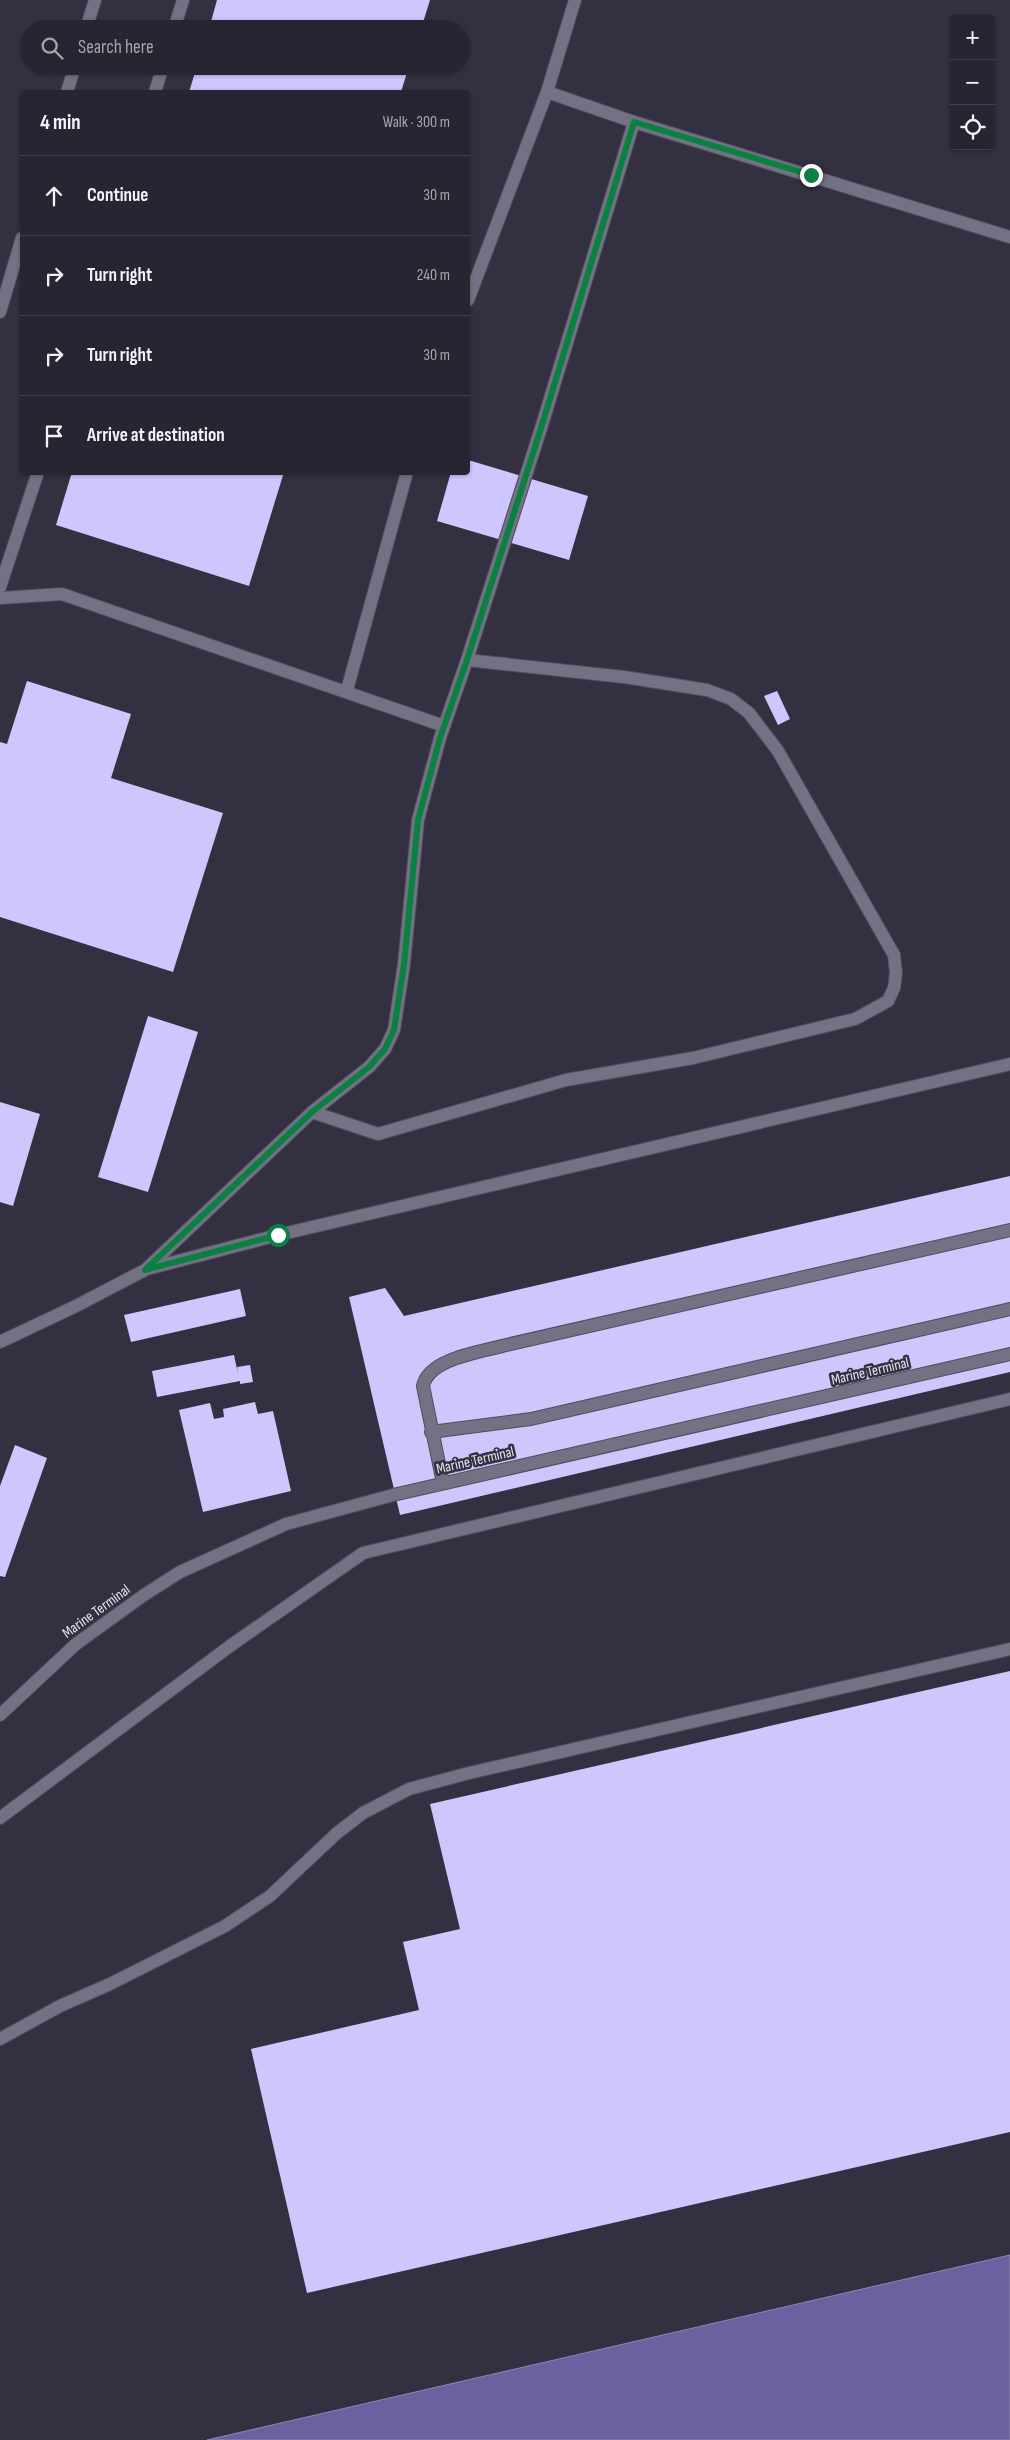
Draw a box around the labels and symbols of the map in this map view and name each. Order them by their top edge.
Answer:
route end [800,164,823,187]
route start [267,1224,290,1247]
street label: Marine Terminal [829,1353,911,1390]
street label: Marine Terminal [434,1442,516,1479]
street label: Marine Terminal [59,1580,134,1642]

